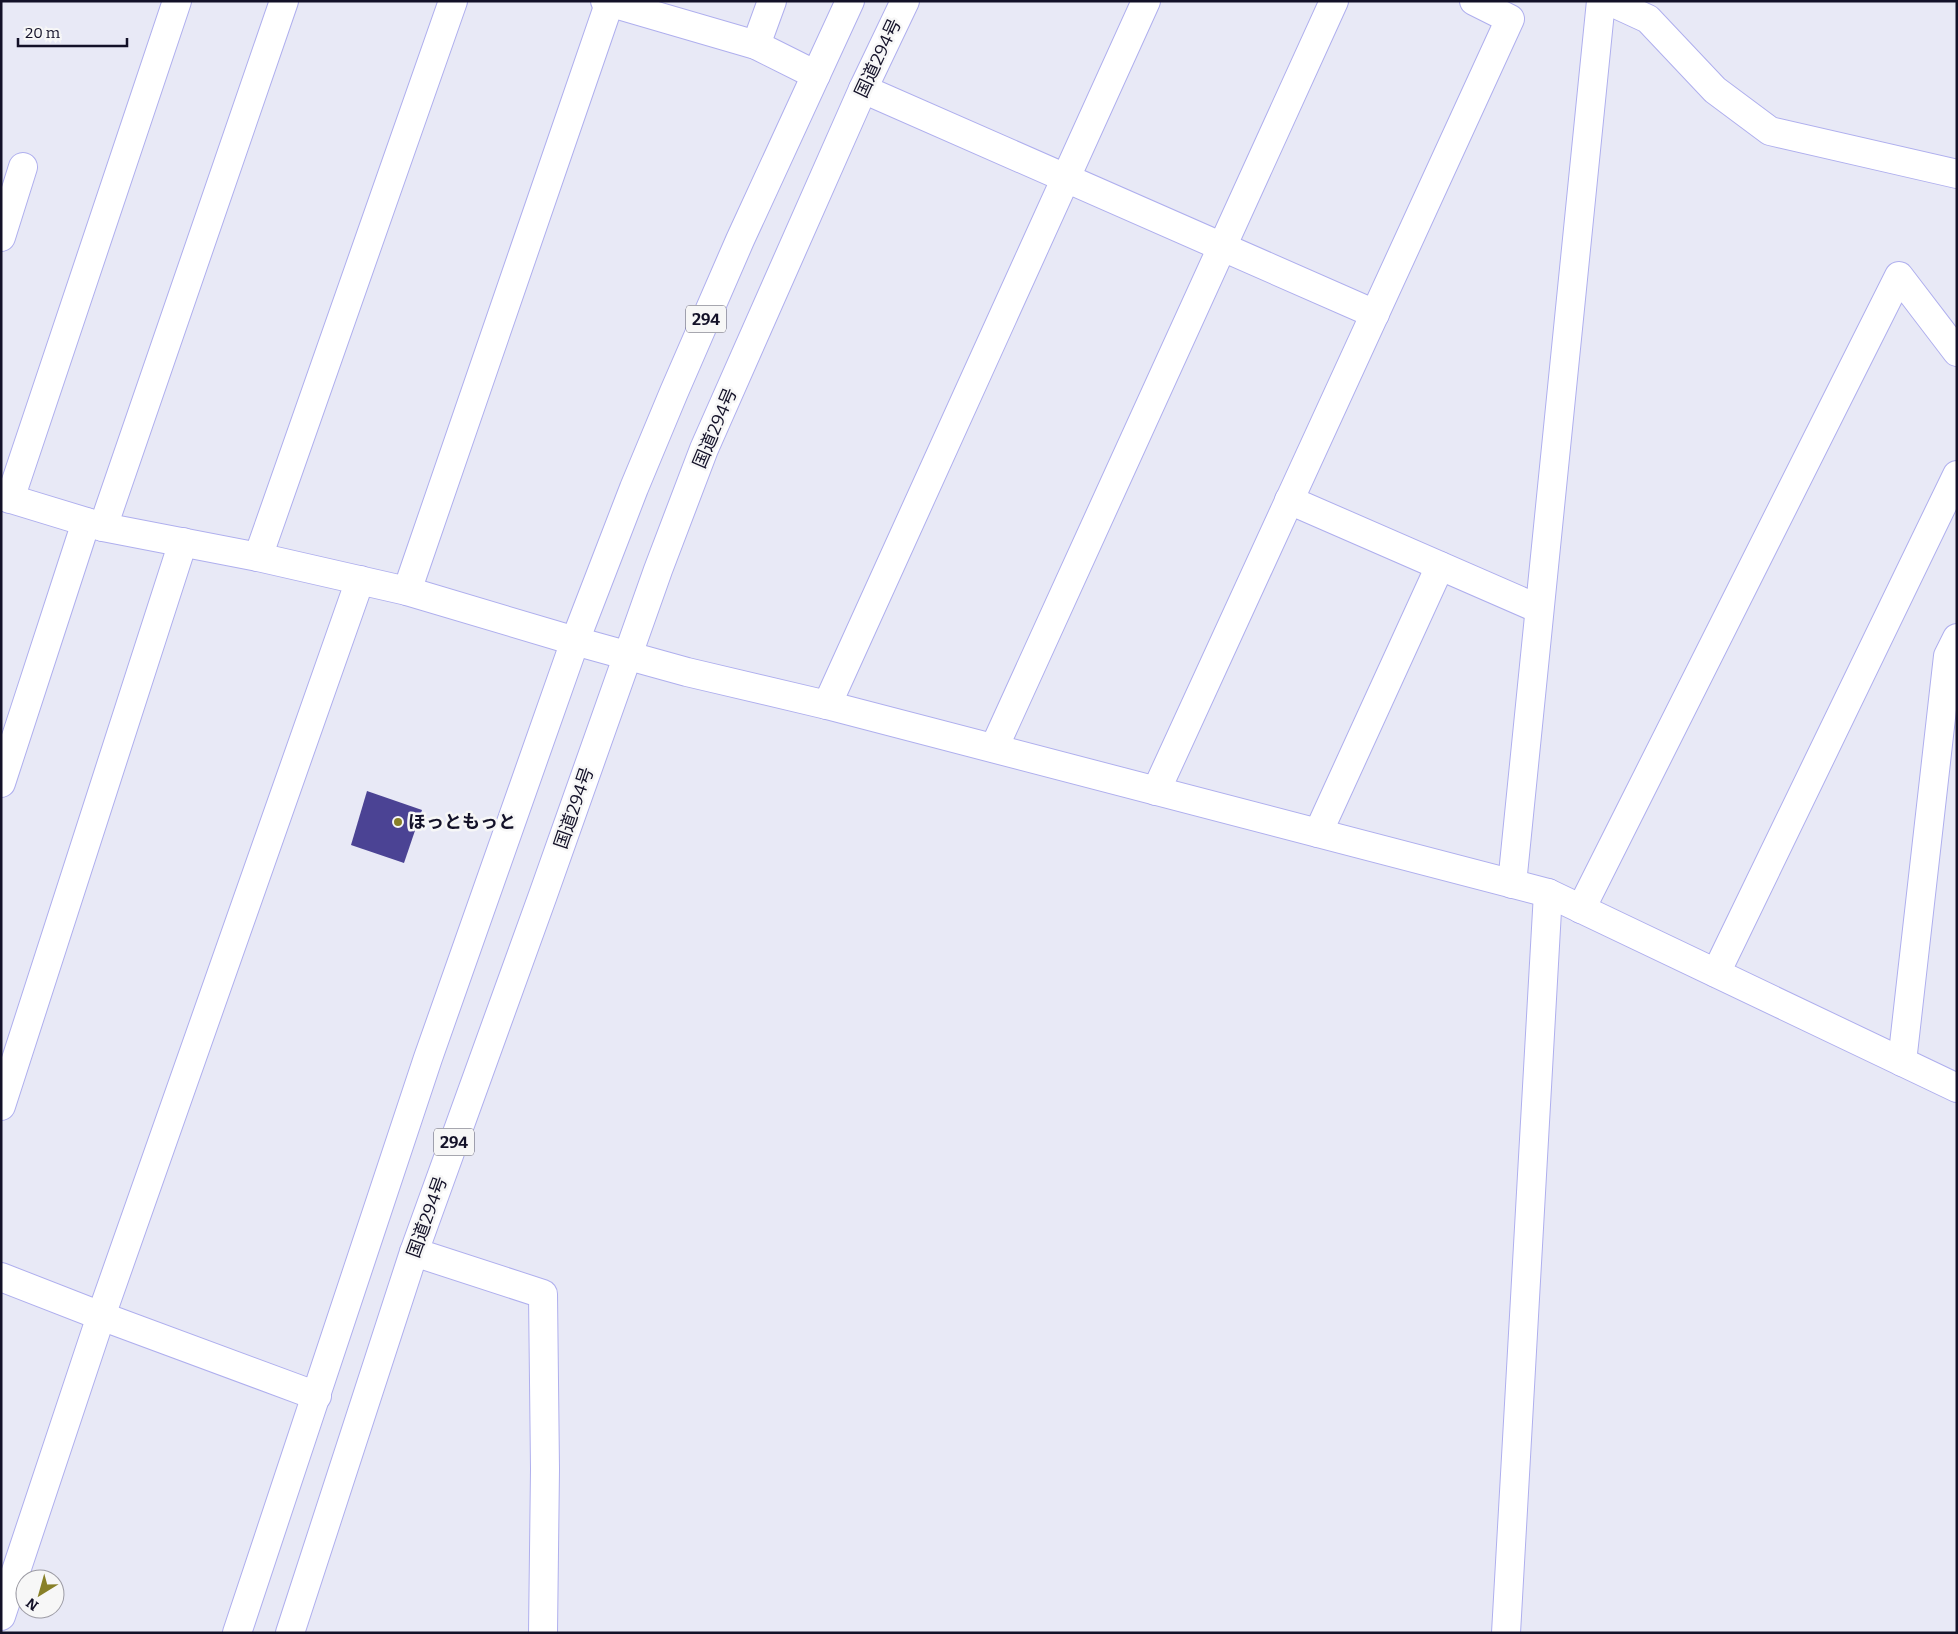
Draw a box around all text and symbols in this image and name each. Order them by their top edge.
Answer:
scale bar [18,15,126,47]
street label: 国道294号 [850,15,906,101]
text: 20 m [25,24,61,42]
road number: 294 [686,306,726,332]
street label: 国道294号 [688,385,742,471]
street label: 国道294号 [550,764,598,852]
place label: ほっともっと [408,811,516,833]
marker: ほっともっと [392,816,404,828]
road number: 294 [434,1128,474,1156]
street label: 国道294号 [402,1173,452,1261]
north arrow [15,1569,65,1619]
text: N [23,1594,42,1614]

